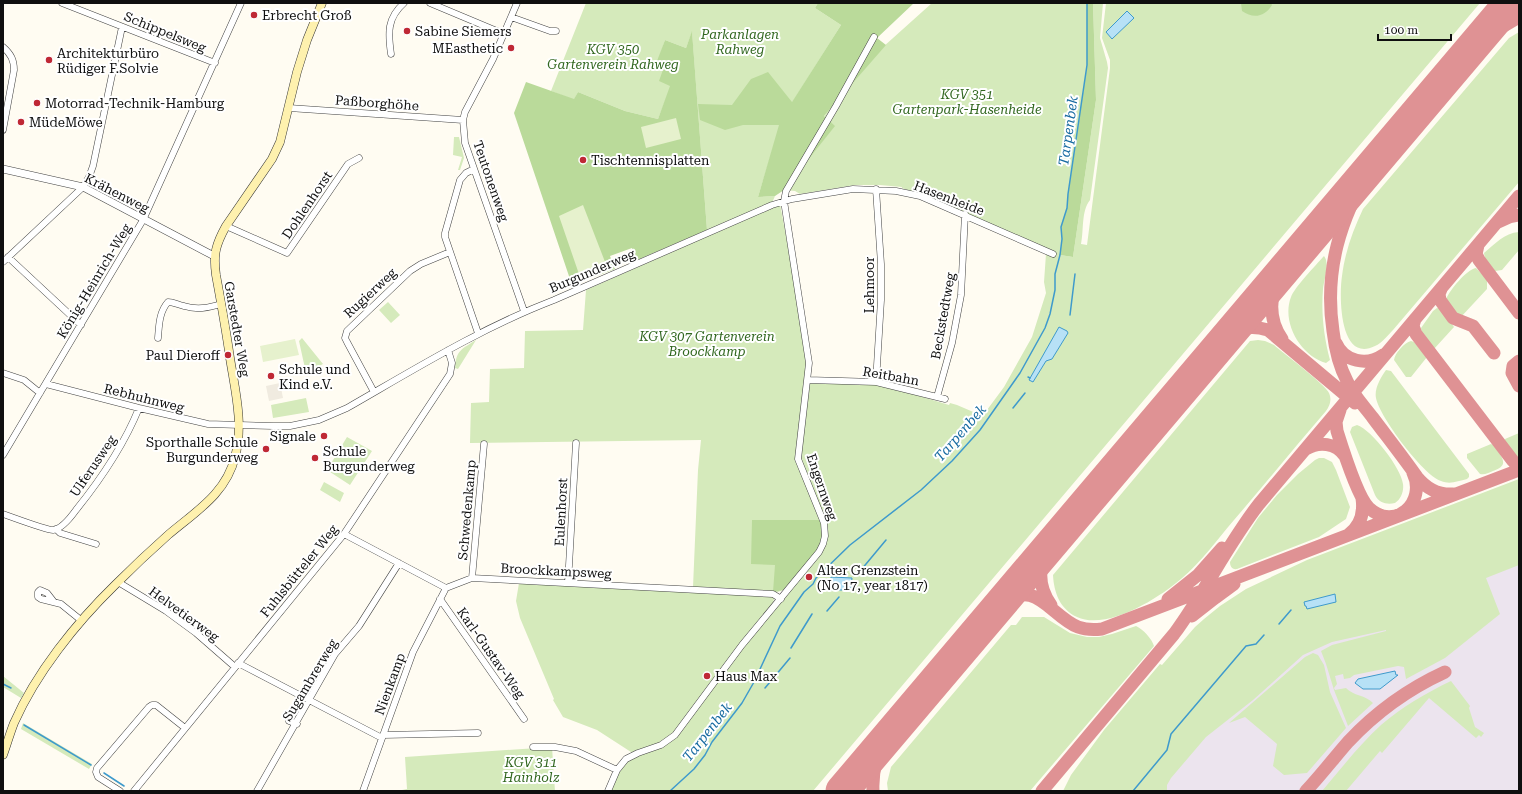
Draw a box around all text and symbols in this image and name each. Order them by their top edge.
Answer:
place label: Erbrecht Groß [262,8,352,23]
street label: Schippelsweg [122,9,209,56]
marker: Erbrecht Groß [249,10,259,20]
scale bar [1378,16,1451,42]
text: 100 m [1384,23,1418,37]
place label: Sabine Siemers [415,24,511,39]
marker: Sabine Siemers [402,26,412,36]
park label: Parkanlagen Rahweg [700,27,779,57]
place label: MEasthetic [432,41,503,56]
park label: KGV 350 Gartenverein Rahweg [547,42,679,72]
marker: MEasthetic [506,43,516,53]
place label: Architekturbüro Rüdiger F.Solvie [57,46,159,76]
marker: Architekturbüro Rüdiger F.Solvie [44,55,54,65]
park label: KGV 351 Gartenpark-Hasenheide [893,87,1042,117]
street label: Paßborghöhe [335,93,419,113]
water label: Tarpenbek [1055,95,1081,167]
place label: Motorrad-Technik-Hamburg [45,96,225,111]
marker: Motorrad-Technik-Hamburg [32,98,42,108]
place label: MüdeMöwe [29,115,103,130]
marker: MüdeMöwe [16,117,26,127]
street label: Teutonenweg [470,139,512,224]
place label: Tischtennisplatten [591,153,710,168]
marker: Tischtennisplatten [578,155,588,165]
street label: Dohlenhorst [279,168,335,242]
street label: Krähenweg [82,170,152,216]
street label: Hasenheide [912,178,986,218]
street label: König-Heinrich-Weg [54,221,134,341]
street label: Burgunderweg [547,246,638,296]
street label: Lehmoor [862,256,877,313]
street label: Rugierweg [341,265,400,321]
street label: Beckstedtweg [928,271,958,360]
street label: Garstedter Weg [221,280,253,379]
park label: KGV 307 Gartenverein Broockkamp [638,329,775,359]
place label: Paul Dieroff [146,348,221,363]
marker: Paul Dieroff [223,350,233,360]
place label: Schule und Kind e.V. [279,362,351,392]
street label: Reitbahn [862,364,921,388]
marker: Schule und Kind e.V. [266,371,276,381]
street label: Rebhuhnweg [102,381,186,415]
water label: Tarpenbek [931,401,989,465]
place label: Signale [270,429,316,444]
marker: Signale [319,431,329,441]
street label: Ulferusweg [67,432,119,500]
place label: Sporthalle Schule Burgunderweg [146,435,259,465]
marker: Sporthalle Schule Burgunderweg [261,444,271,454]
place label: Schule Burgunderweg [323,444,415,474]
street label: Engernweg [804,452,841,523]
marker: Schule Burgunderweg [310,453,320,463]
street label: Schwedenkamp [455,459,479,561]
street label: Eulenhorst [552,477,570,547]
street label: Fuhlsbütteler Weg [257,521,341,620]
street label: Broockkampsweg [500,561,613,581]
place label: Alter Grenzstein (No 17, year 1817) [817,563,928,593]
marker: Alter Grenzstein (No 17, year 1817) [804,572,814,582]
street label: Helvetierweg [146,584,222,645]
street label: Karl-Gustav-Weg [454,605,528,702]
street label: Sugambrerweg [280,636,341,724]
street label: Nienkamp [372,651,408,717]
place label: Haus Max [715,669,778,684]
marker: Haus Max [702,671,712,681]
water label: Tarpenbek [679,699,735,765]
park label: KGV 311 Hainholz [502,755,560,785]

